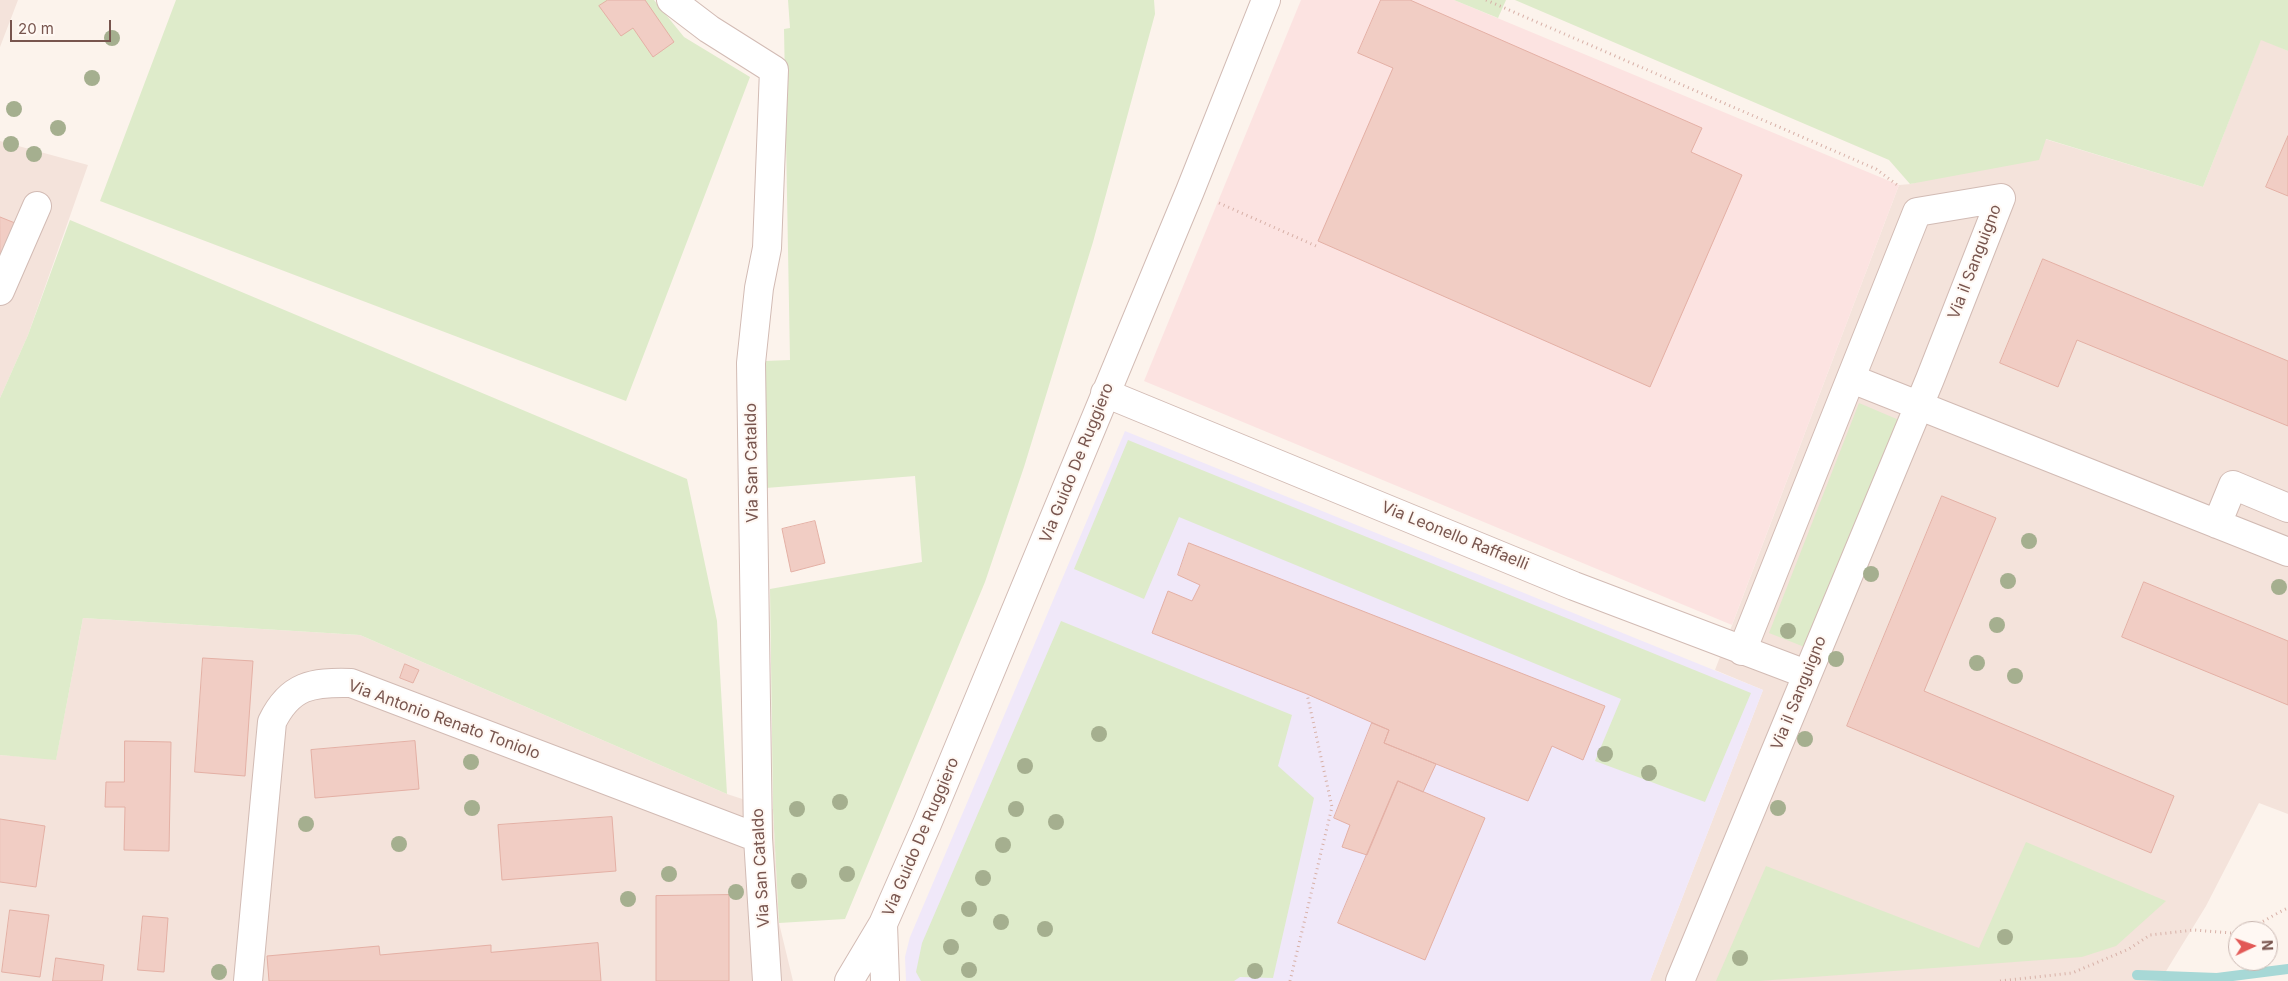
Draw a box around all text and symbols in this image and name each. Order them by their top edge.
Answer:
scale bar [12,10,114,42]
text: 20 m [18,19,54,38]
street label: Via il Sanguigno [1944,202,2006,322]
street label: Via Guido De Ruggiero [1036,380,1118,546]
street label: Via San Cataldo [741,403,763,523]
street label: Via Leonello Raffaelli [1379,498,1531,574]
street label: Via il Sanguigno [1767,633,1831,753]
street label: Via Antonio Renato Toniolo [345,676,543,764]
street label: Via Guido De Ruggiero [879,755,963,919]
street label: Via San Cataldo [748,808,774,928]
north arrow [2228,921,2278,971]
text: N [2259,939,2276,951]

